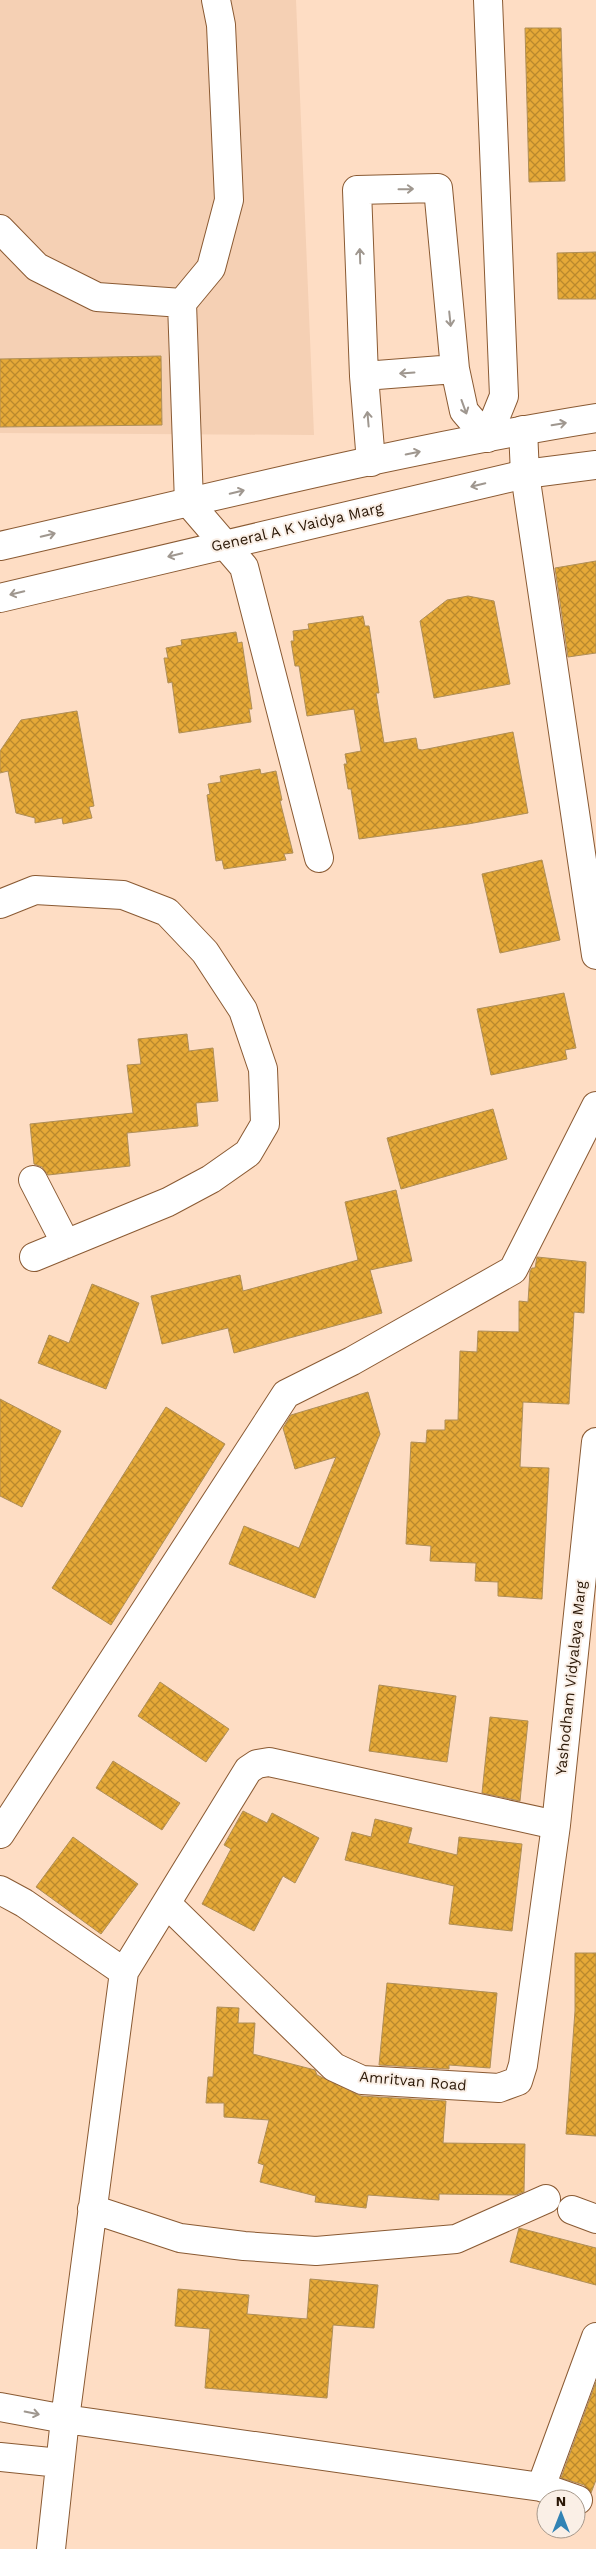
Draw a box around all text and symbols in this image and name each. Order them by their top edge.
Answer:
one-way arrow [398,184,414,194]
one-way arrow [355,248,365,264]
one-way arrow [445,311,455,327]
one-way arrow [399,368,415,377]
one-way arrow [460,399,469,414]
one-way arrow [363,411,373,427]
one-way arrow [551,419,567,429]
one-way arrow [404,448,420,458]
one-way arrow [470,481,486,490]
one-way arrow [228,487,244,496]
street label: General A K Vaidya Marg [209,498,385,556]
one-way arrow [39,530,55,539]
one-way arrow [168,551,184,560]
one-way arrow [10,589,26,599]
street label: Yashodham Vidyalaya Marg [552,1580,590,1776]
street label: Amritvan Road [359,2067,467,2095]
one-way arrow [24,2409,40,2418]
north arrow [536,2489,586,2539]
text: N [556,2493,566,2509]

